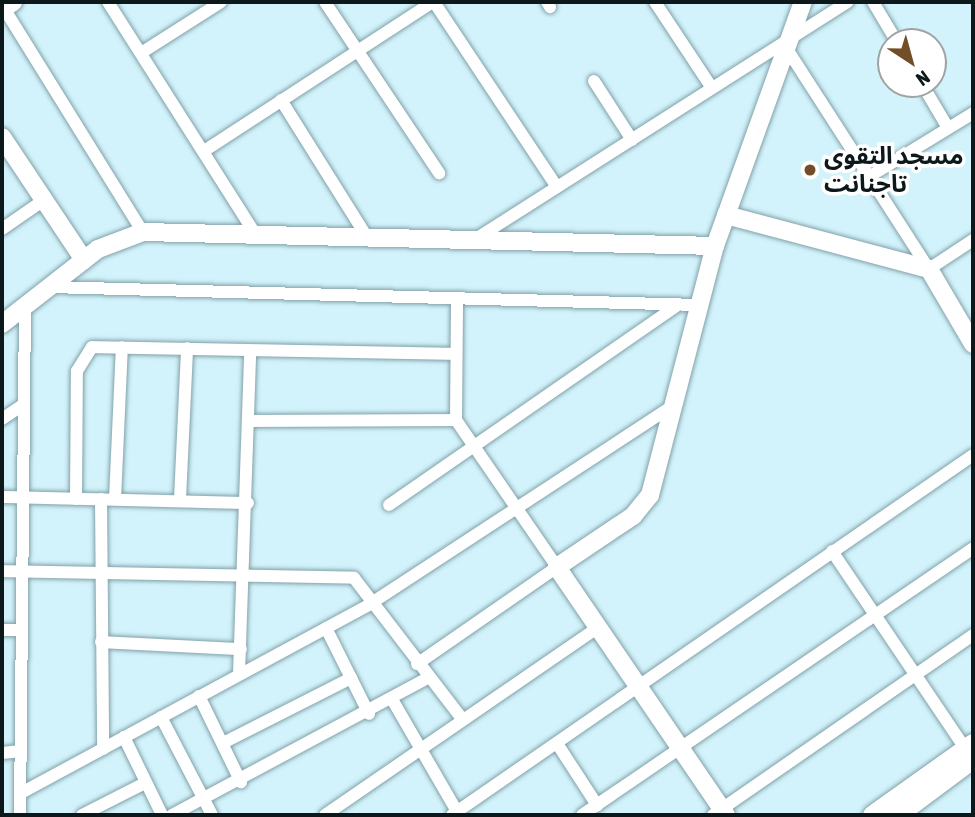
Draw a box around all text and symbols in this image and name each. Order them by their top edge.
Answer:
north arrow [877,28,947,98]
text: N [912,66,934,91]
place label: مسجد التقوى تاجنانت [824,142,964,198]
marker: مسجد التقوى تاجنانت [802,162,818,178]

